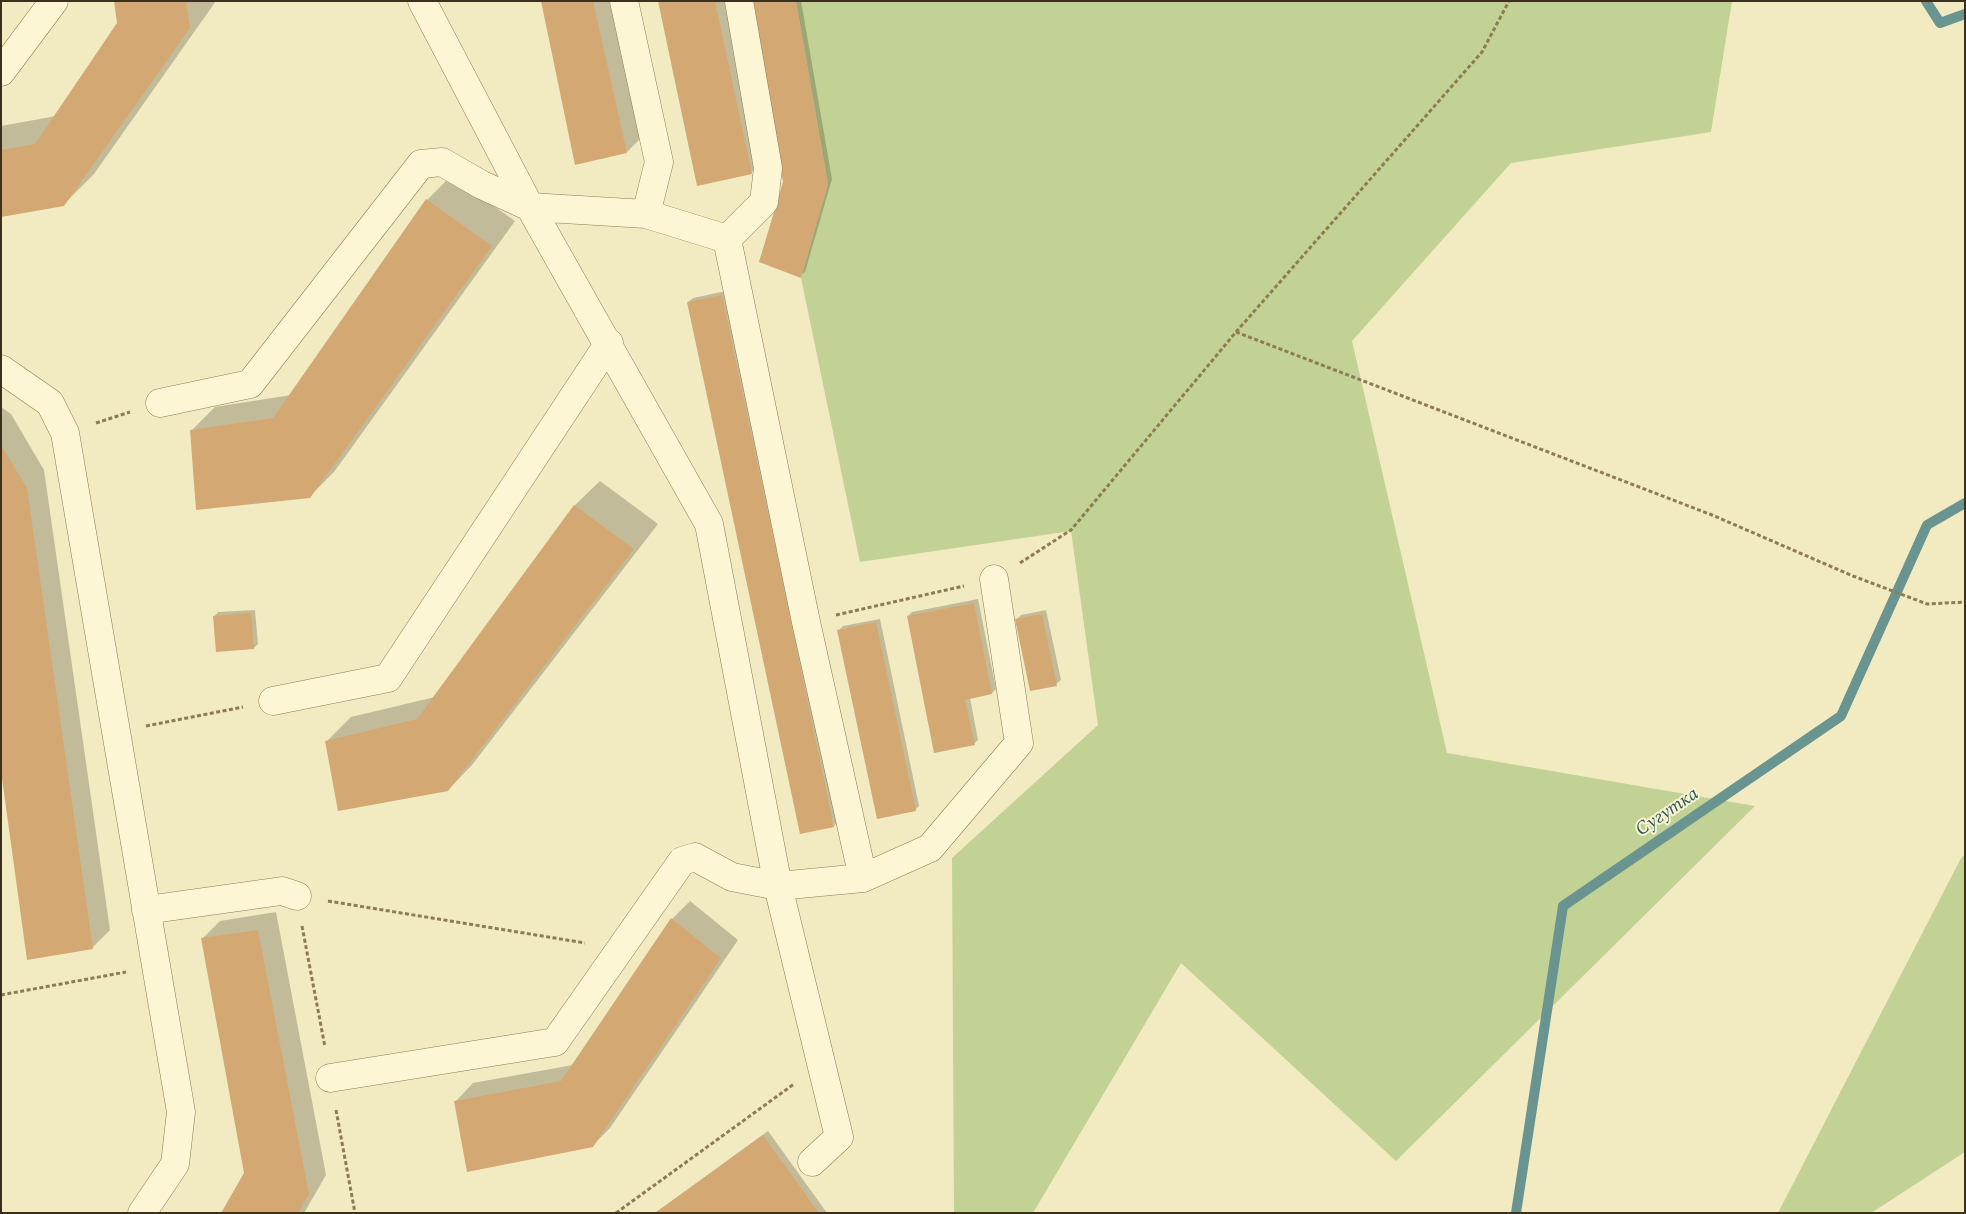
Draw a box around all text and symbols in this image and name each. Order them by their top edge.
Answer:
water label: Сугутка [1632,784,1704,842]

